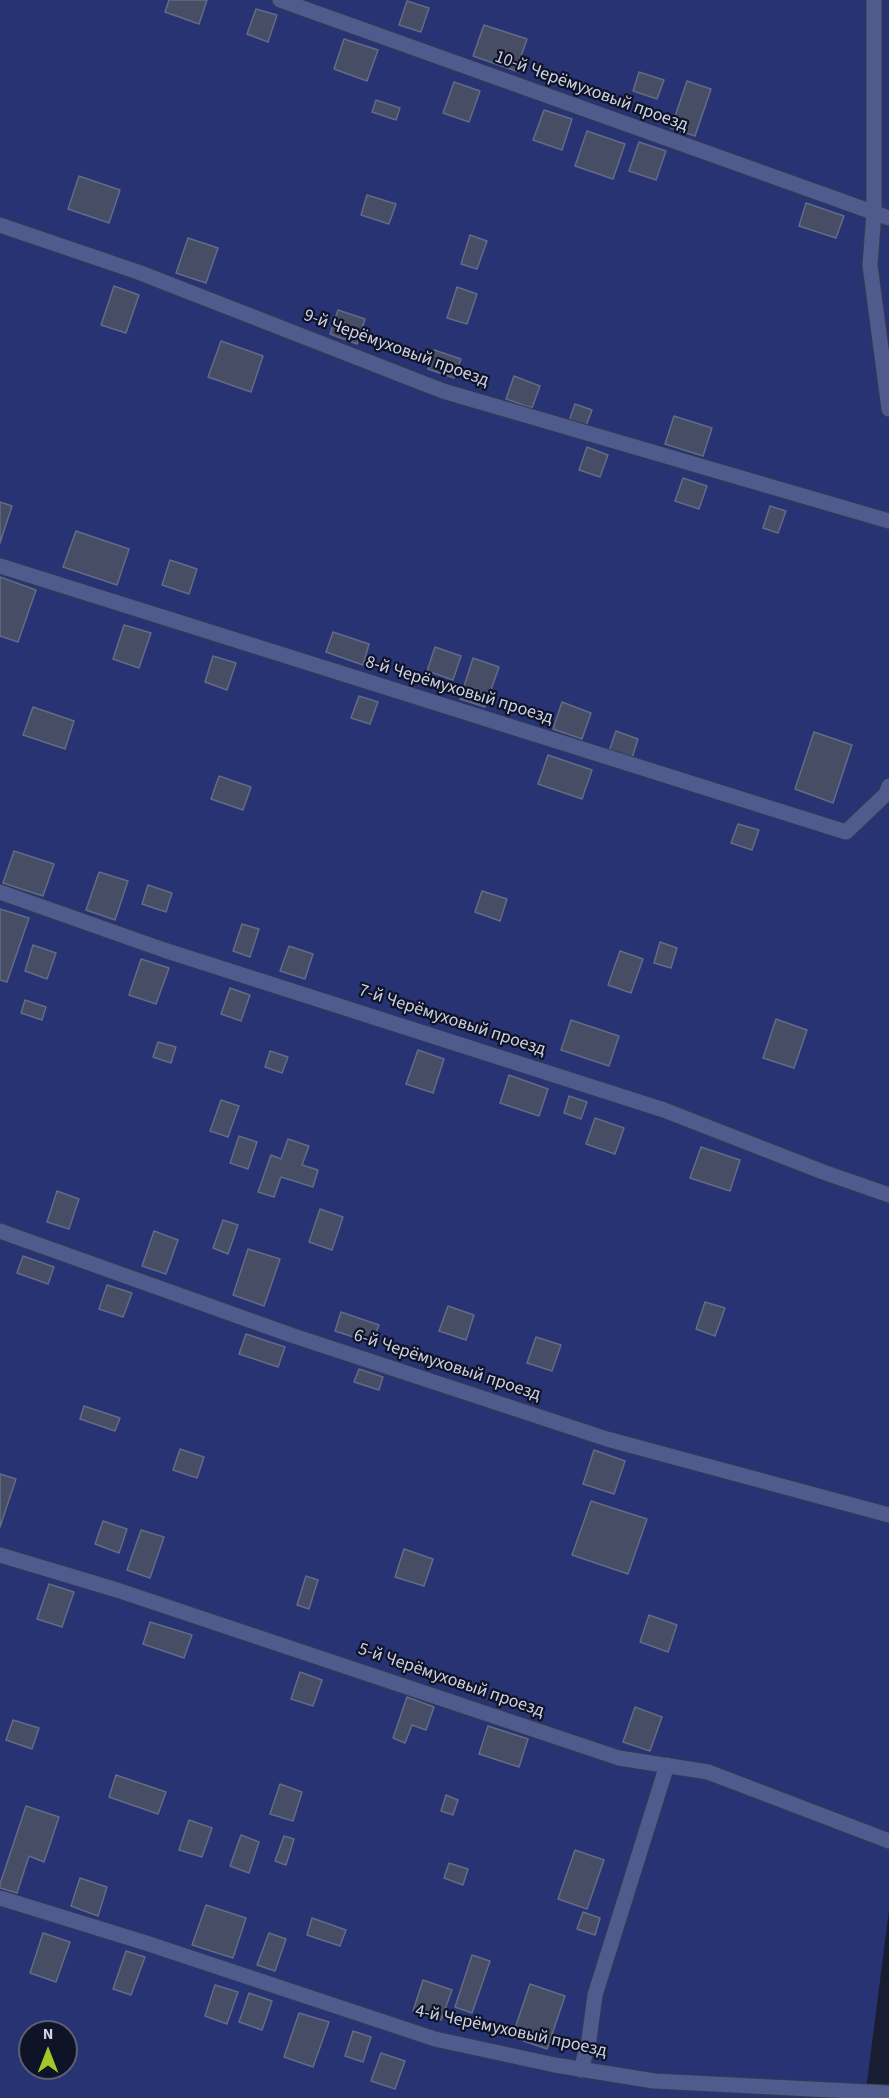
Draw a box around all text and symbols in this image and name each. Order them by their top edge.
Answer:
street label: 10-й Черёмуховый проезд [491,47,691,137]
street label: 9-й Черёмуховый проезд [300,305,492,393]
street label: 8-й Черёмуховый проезд [362,652,556,730]
street label: 7-й Черёмуховый проезд [356,981,548,1061]
street label: 6-й Черёмуховый проезд [351,1326,543,1406]
street label: 5-й Черёмуховый проезд [355,1639,547,1723]
street label: 4-й Черёмуховый проезд [413,2001,609,2063]
north arrow [18,2020,78,2080]
text: N [43,2023,53,2045]

